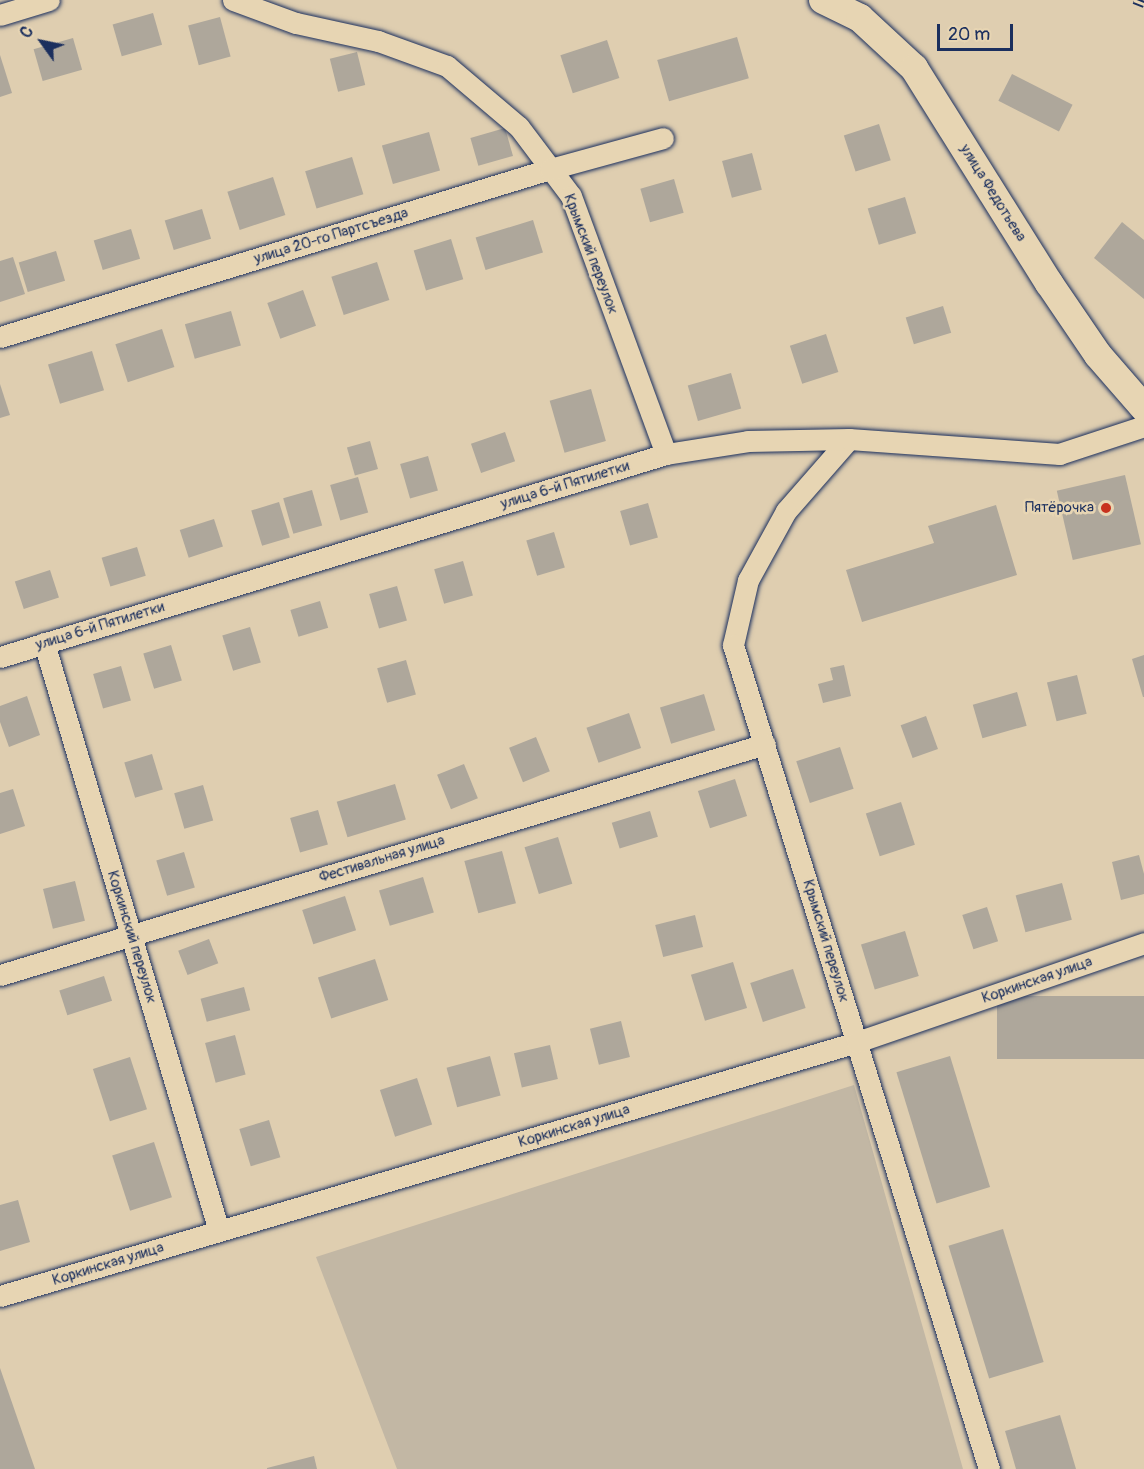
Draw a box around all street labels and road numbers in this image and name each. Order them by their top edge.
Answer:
street label: улица Федотьева [956,141,1030,245]
street label: Крымский переулок [560,191,622,317]
street label: улица 20-го Партсъезда [252,204,410,268]
street label: улица 6-й Пятилетки [498,457,632,513]
street label: улица 6-й Пятилетки [33,598,167,654]
street label: Фестивальная улица [317,831,447,887]
street label: Коркинский переулок [103,869,161,1005]
street label: Крымский переулок [799,877,853,1005]
street label: Коркинская улица [979,953,1095,1007]
street label: Коркинская улица [516,1100,632,1152]
street label: Коркинская улица [50,1238,166,1290]

